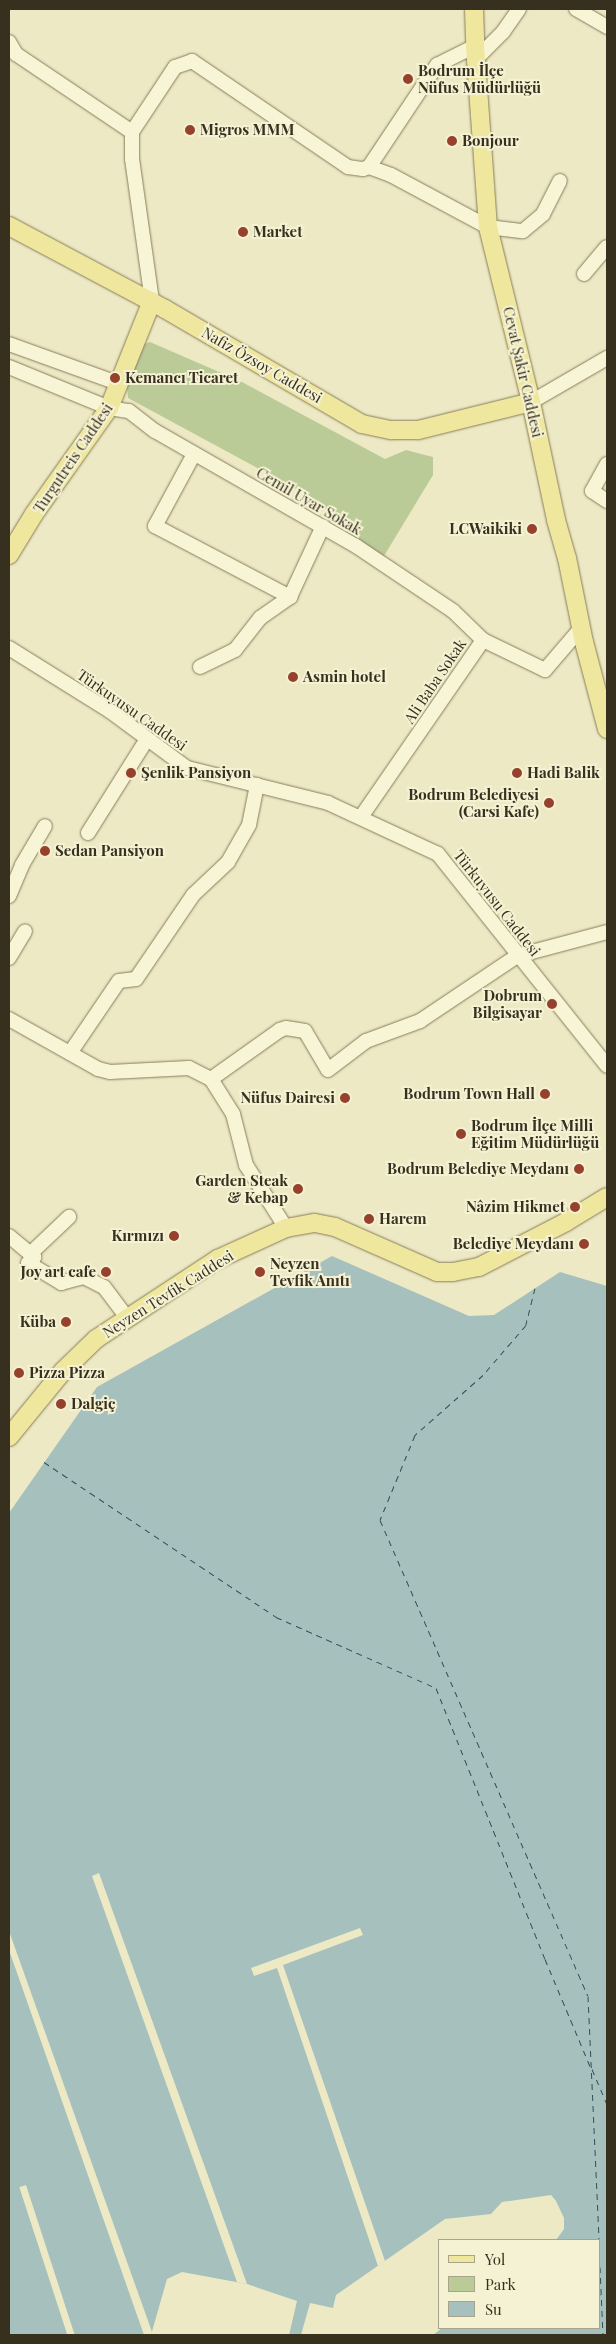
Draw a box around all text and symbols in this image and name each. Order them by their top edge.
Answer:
place label: Bodrum İlçe Nüfus Müdürlüğü [418,61,541,96]
marker: Bodrum İlçe Nüfus Müdürlüğü [402,73,414,85]
place label: Migros MMM [200,121,294,139]
marker: Migros MMM [184,124,196,136]
place label: Bonjour [462,132,519,150]
marker: Bonjour [446,135,458,147]
place label: Market [253,223,302,241]
marker: Market [237,226,249,238]
street label: Cevat Şakir Caddesi [499,305,547,439]
street label: Nafiz Özsoy Caddesi [199,323,325,407]
place label: Kemancı Ticaret [125,369,239,387]
marker: Kemancı Ticaret [109,372,121,384]
street label: Turgutreis Caddesi [30,400,116,516]
street label: Cemil Uyar Sokak [253,463,365,539]
place label: LCWaikiki [449,520,522,538]
marker: LCWaikiki [526,523,538,535]
street label: Ali Baba Sokak [400,635,470,727]
street label: Türkuyusu Caddesi [74,665,190,755]
place label: Asmin hotel [303,668,386,686]
marker: Asmin hotel [287,671,299,683]
place label: Şenlik Pansiyon [141,764,251,782]
place label: Hadi Balik [527,764,600,782]
marker: Şenlik Pansiyon [125,767,137,779]
marker: Hadi Balik [511,767,523,779]
place label: Bodrum Belediyesi (Carsi Kafe) [408,785,539,820]
marker: Bodrum Belediyesi (Carsi Kafe) [543,797,555,809]
place label: Sedan Pansiyon [55,842,164,860]
marker: Sedan Pansiyon [39,845,51,857]
street label: Türkuyusu Caddesi [450,846,544,960]
place label: Dobrum Bilgisayar [473,986,542,1021]
marker: Dobrum Bilgisayar [546,998,558,1010]
place label: Bodrum Town Hall [403,1085,535,1103]
marker: Bodrum Town Hall [539,1088,551,1100]
place label: Nüfus Dairesi [240,1089,335,1107]
marker: Nüfus Dairesi [339,1092,351,1104]
place label: Bodrum İlçe Milli Eğitim Müdürlüğü [471,1116,599,1151]
marker: Bodrum İlçe Milli Eğitim Müdürlüğü [455,1128,467,1140]
place label: Bodrum Belediye Meydanı [387,1160,569,1178]
marker: Bodrum Belediye Meydanı [573,1163,585,1175]
place label: Garden Steak & Kebap [195,1171,288,1206]
marker: Garden Steak & Kebap [292,1183,304,1195]
place label: Nâzim Hikmet [466,1198,565,1216]
marker: Nâzim Hikmet [569,1201,581,1213]
place label: Harem [379,1210,427,1228]
marker: Harem [363,1213,375,1225]
place label: Kırmızı [111,1227,164,1245]
marker: Kırmızı [168,1230,180,1242]
place label: Belediye Meydanı [453,1235,574,1253]
marker: Belediye Meydanı [578,1238,590,1250]
street label: Neyzen Tevfik Caddesi [99,1246,237,1342]
place label: Neyzen Tevfik Anıtı [270,1254,350,1289]
place label: Joy art cafe [20,1263,96,1281]
marker: Joy art cafe [100,1266,112,1278]
marker: Neyzen Tevfik Anıtı [254,1266,266,1278]
place label: Küba [20,1313,56,1331]
marker: Küba [60,1316,72,1328]
place label: Pizza Pizza [29,1364,105,1382]
marker: Pizza Pizza [13,1367,25,1379]
place label: Dalgiç [71,1395,115,1413]
marker: Dalgiç [55,1398,67,1410]
legend [438,2239,601,2329]
text: Yol [485,2249,505,2269]
text: Park [485,2274,516,2294]
text: Su [485,2299,502,2319]

